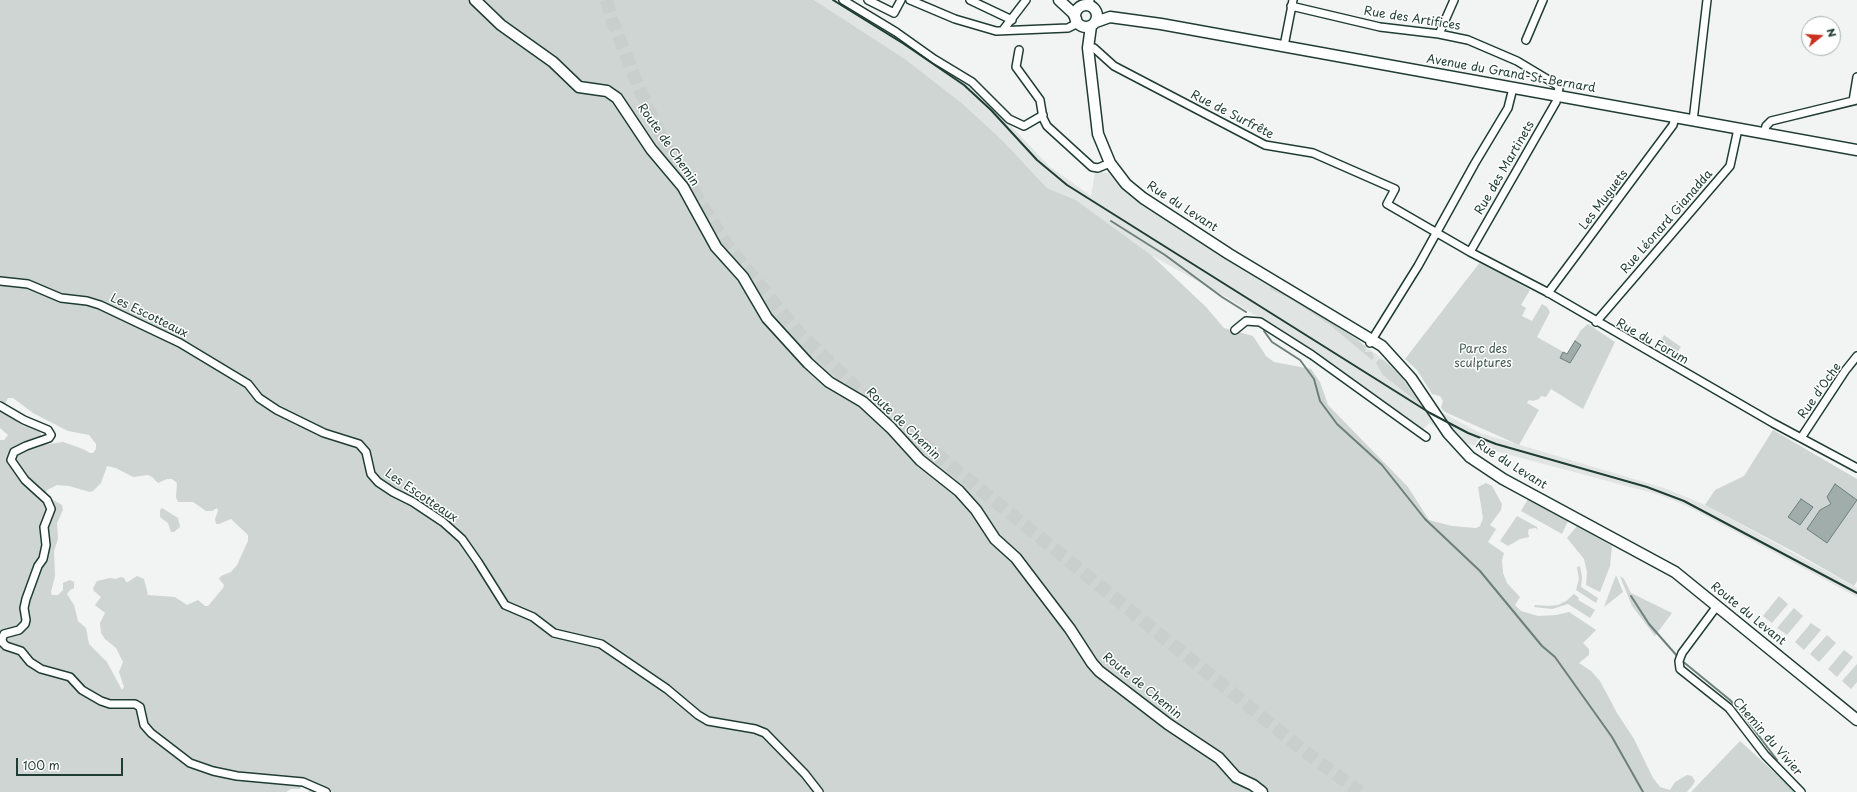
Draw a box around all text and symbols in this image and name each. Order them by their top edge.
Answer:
street label: Rue des Artifices [1363,4,1461,34]
north arrow [1801,16,1841,56]
text: N [1823,26,1841,39]
street label: Avenue du Grand-St-Bernard [1425,52,1597,96]
street label: Rue de Surfrête [1188,88,1276,142]
street label: Route de Chemin [634,101,702,189]
street label: Rue des Martinets [1472,118,1538,218]
street label: Les Muguets [1577,167,1631,233]
street label: Rue Léonard Gianadda [1618,167,1716,277]
street label: Rue du Levant [1144,179,1220,235]
street label: Les Escotteaux [108,291,190,341]
street label: Rue du Forum [1613,316,1691,368]
park label: Parc des sculptures [1454,343,1512,371]
street label: Rue d'Oche [1795,360,1845,422]
street label: Route de Chemin [863,385,943,463]
street label: Rue du Levant [1473,437,1549,493]
street label: Les Escotteaux [382,466,460,526]
street label: Route du Levant [1708,579,1788,649]
street label: Route de Chemin [1100,650,1184,722]
street label: Chemin du Vivier [1729,695,1805,779]
scale bar [18,750,125,776]
text: 100 m [23,756,60,774]

